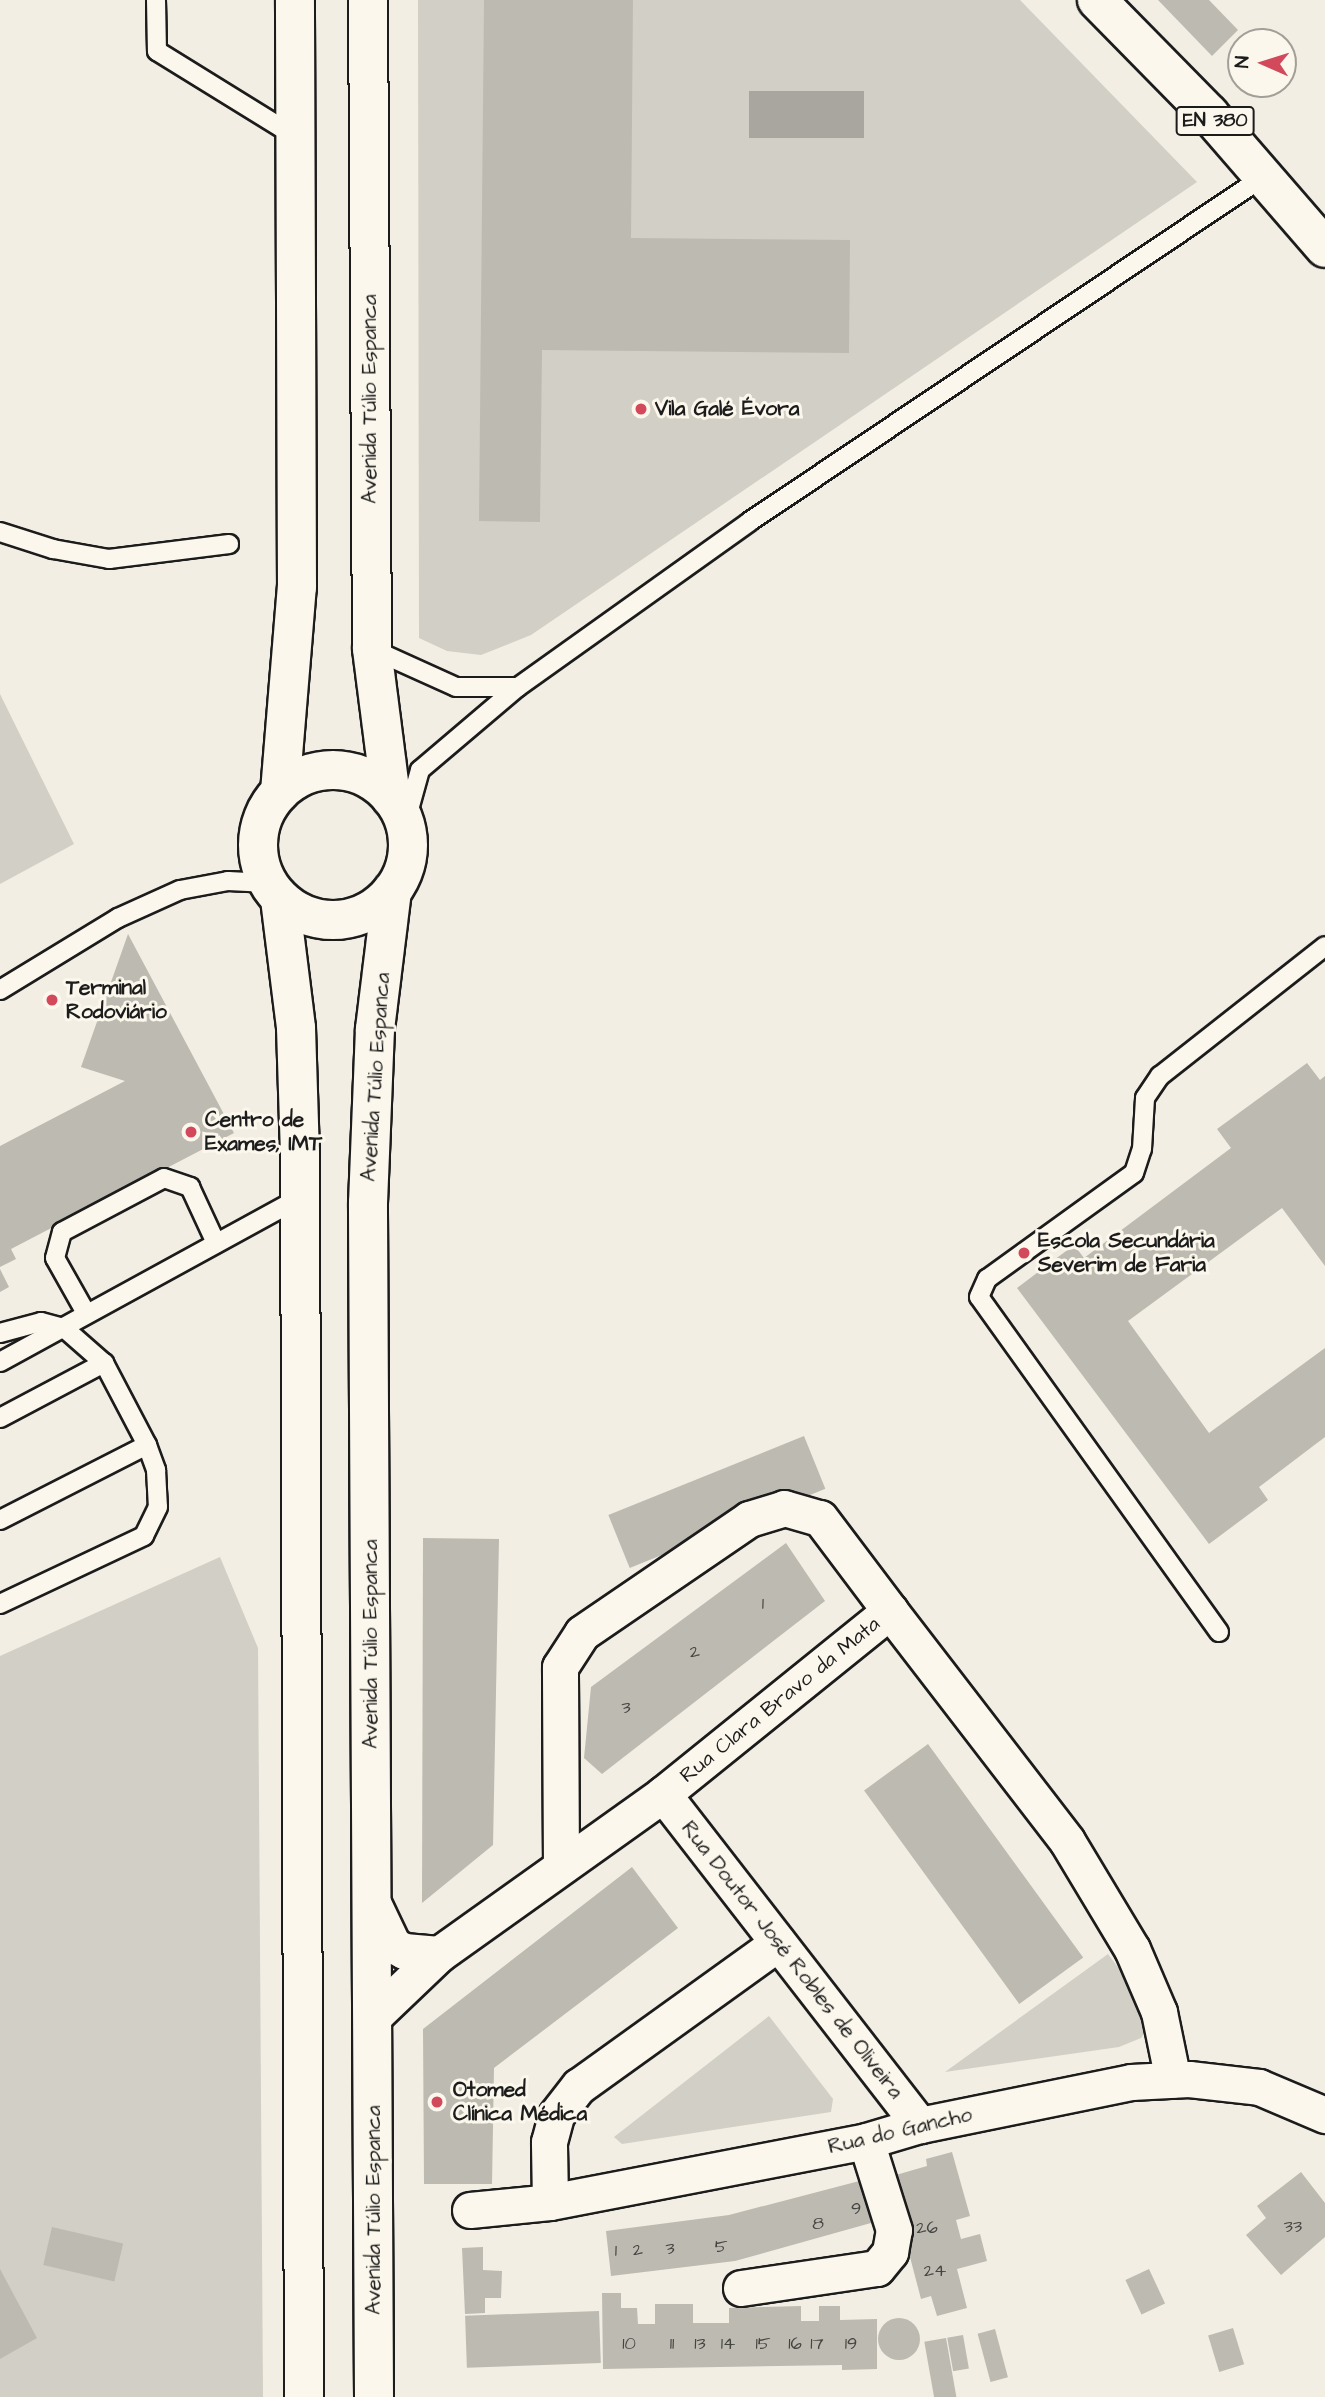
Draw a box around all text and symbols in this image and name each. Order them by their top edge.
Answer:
north arrow [1227,28,1297,98]
text: N [1229,55,1256,69]
road number: EN 380 [1175,105,1255,136]
street label: Avenida Túlio Espanca [357,294,383,504]
place label: Vila Galé Évora [655,396,799,422]
marker: Vila Galé Évora [633,401,649,417]
street label: Avenida Túlio Espanca [356,972,396,1182]
place label: Terminal Rodoviário [66,975,167,1025]
marker: Terminal Rodoviário [44,992,60,1008]
place label: Centro de Exames, IMT [205,1107,322,1157]
marker: Centro de Exames, IMT [183,1124,199,1140]
place label: Escola Secundária Severim de Faria [1038,1228,1215,1278]
marker: Escola Secundária Severim de Faria [1016,1245,1032,1261]
street label: Avenida Túlio Espanca [358,1539,384,1749]
house number: 1 [762,1593,764,1615]
street label: Rua Clara Bravo da Mata [675,1612,885,1788]
house number: 2 [690,1641,700,1663]
house number: 3 [621,1697,631,1719]
street label: Rua Doutor José Robles de Oliveira [676,1816,908,2104]
place label: Otomed Clínica Médica [453,2077,587,2127]
marker: Otomed Clínica Médica [427,2092,447,2112]
street label: Rua do Gancho [826,2102,974,2160]
street label: Avenida Túlio Espanca [361,2105,387,2315]
house number: 9 [851,2198,861,2220]
house number: 8 [812,2213,824,2235]
house number: 33 [1284,2216,1302,2238]
house number: 26 [916,2217,938,2239]
house number: 5 [715,2236,727,2258]
house number: 3 [665,2238,675,2260]
house number: 2 [633,2239,643,2261]
house number: 1 [615,2240,617,2262]
house number: 24 [924,2260,946,2282]
house number: 10 [622,2333,636,2355]
house number: 11 [670,2333,674,2355]
house number: 13 [694,2333,706,2355]
house number: 14 [721,2333,735,2355]
house number: 15 [755,2333,771,2355]
house number: 16 [788,2333,802,2355]
house number: 17 [810,2333,824,2355]
house number: 19 [845,2333,857,2355]

